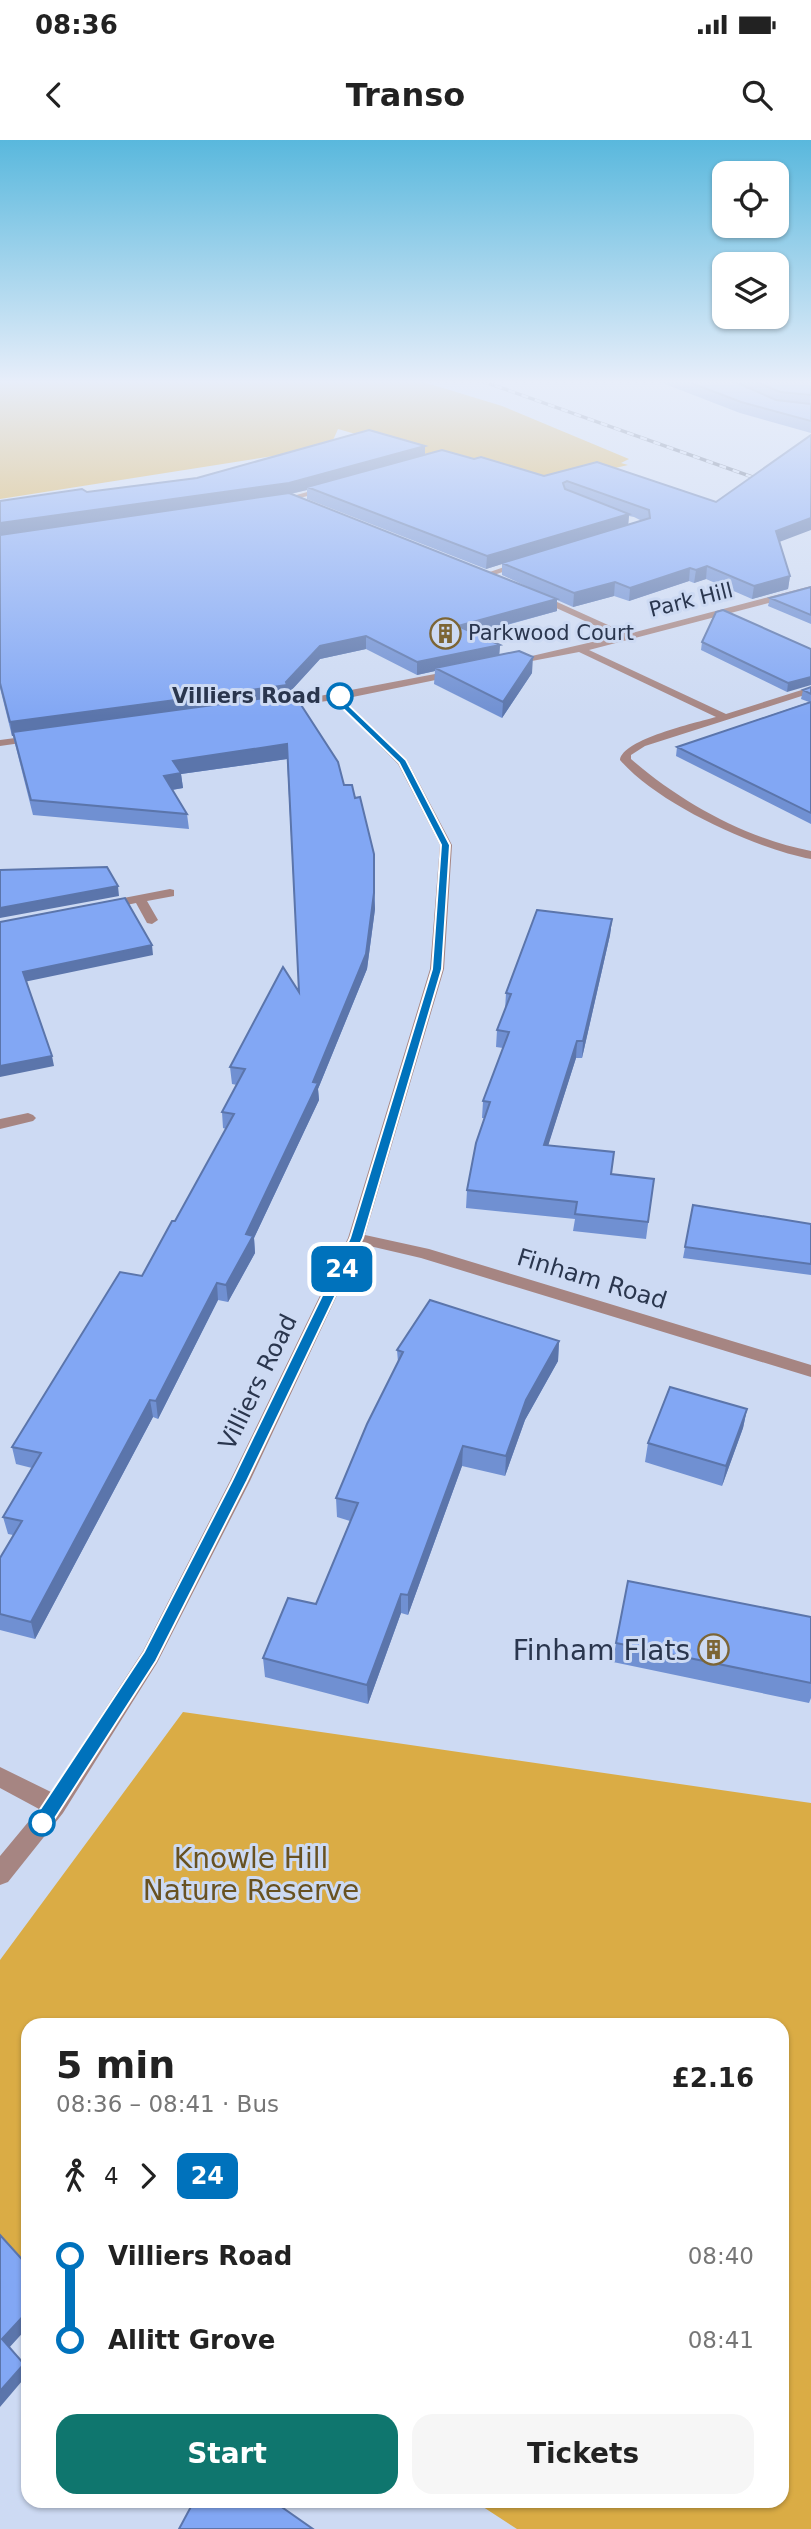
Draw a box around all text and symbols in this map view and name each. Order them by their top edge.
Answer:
text: 08:36 [35,10,118,40]
icon: back [35,76,73,114]
text: Transo [346,76,465,114]
icon: search [738,76,776,114]
map controls [712,161,789,329]
button: locate [712,161,789,238]
button: layers [712,252,789,329]
street label: Park Hill [647,578,735,622]
building icon: Parkwood Court [428,616,462,650]
place label: Parkwood Court [468,621,634,645]
marker: Villiers Road [327,683,353,709]
place label: Villiers Road [172,684,321,708]
street label: Finham Road [514,1243,670,1315]
line badge: 24 [310,1246,374,1292]
text: 24 [325,1255,359,1283]
street label: Villiers Road [213,1310,303,1454]
building icon: Finham Flats [696,1633,730,1667]
place label: Finham Flats [513,1634,690,1667]
unlabelled marker [29,1810,55,1836]
park label: Knowle Hill Nature Reserve [143,1842,359,1907]
text: 5 min [56,2043,175,2087]
text: £2.16 [672,2063,754,2093]
text: 08:36 – 08:41 · Bus [56,2091,279,2117]
icon: walk [56,2157,94,2195]
icon: forward [129,2157,167,2195]
text: 24 [191,2162,224,2190]
text: 4 [104,2163,119,2189]
text: Villiers Road [108,2241,292,2271]
text: 08:40 [688,2243,754,2269]
text: Allitt Grove [108,2325,275,2355]
text: 08:41 [688,2327,754,2353]
button: Start [56,2414,398,2494]
button: Tickets [412,2414,754,2494]

